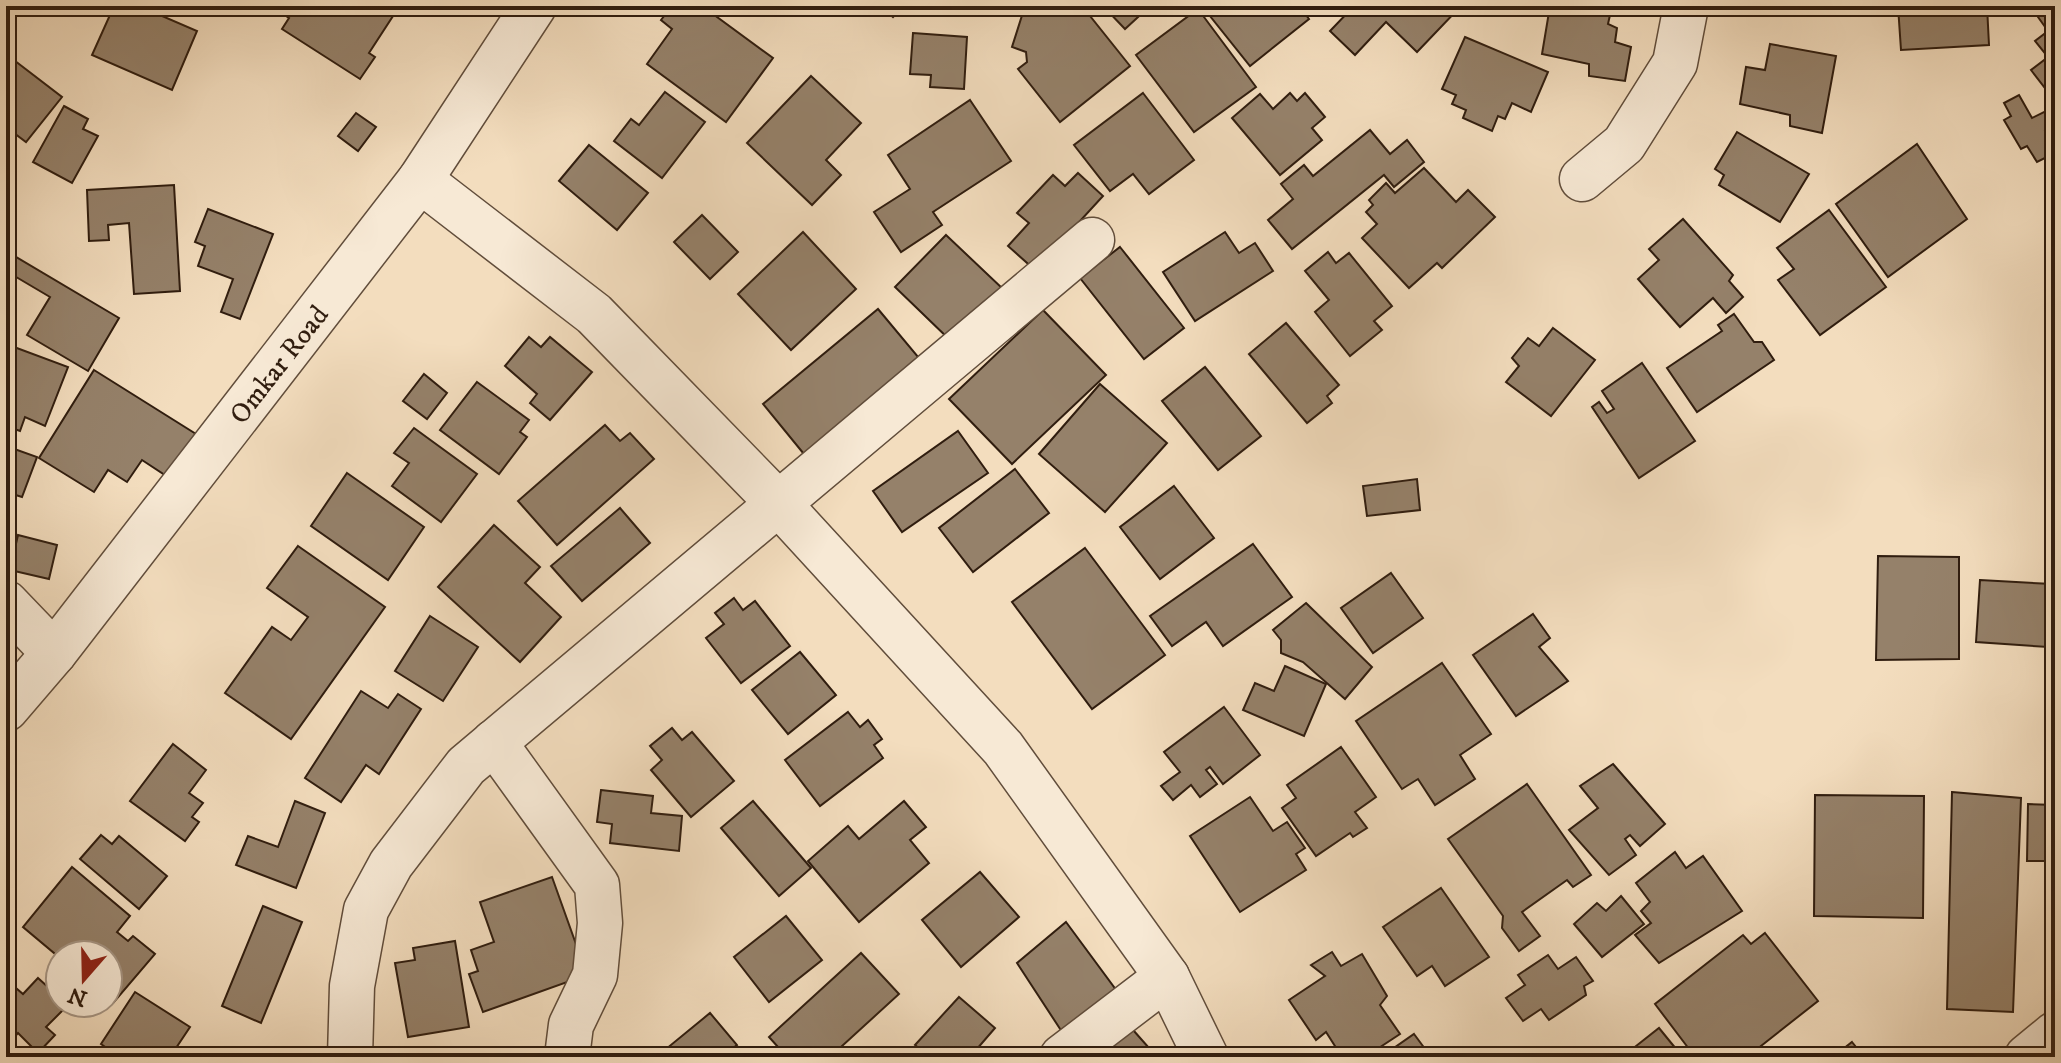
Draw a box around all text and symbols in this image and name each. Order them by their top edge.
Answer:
street label: Omkar Road [222,299,336,431]
north arrow [44,939,124,1019]
text: N [65,981,91,1012]

